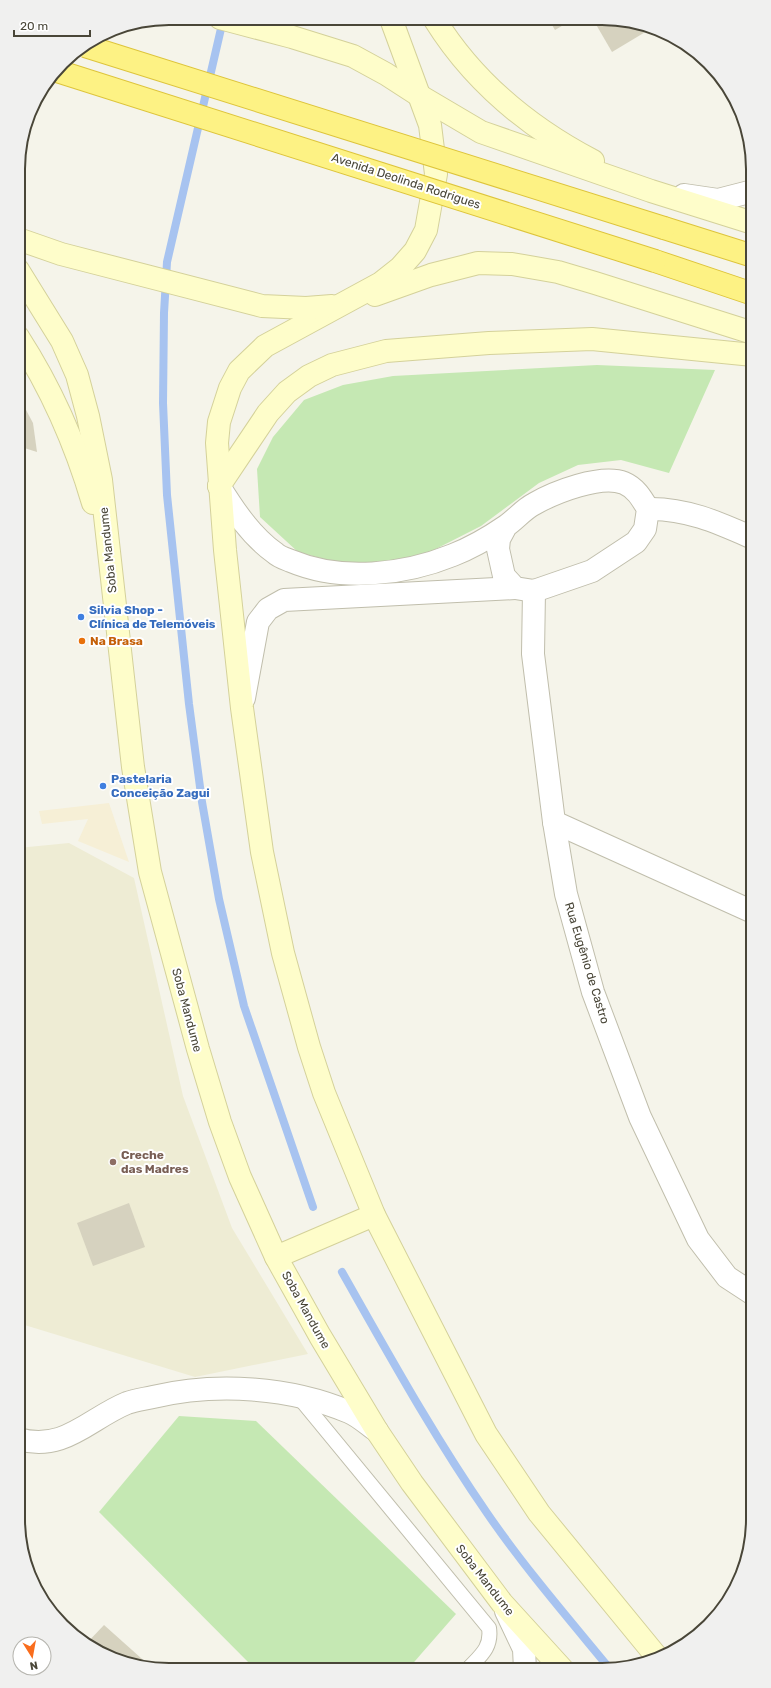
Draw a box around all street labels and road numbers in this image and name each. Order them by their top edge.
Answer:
street label: Avenida Deolinda Rodrigues [330,150,482,212]
street label: Soba Mandume [97,506,119,594]
street label: Rua Eugênio de Castro [562,900,612,1026]
street label: Soba Mandume [169,967,205,1054]
street label: Soba Mandume [279,1269,333,1351]
street label: Soba Mandume [453,1542,517,1619]

